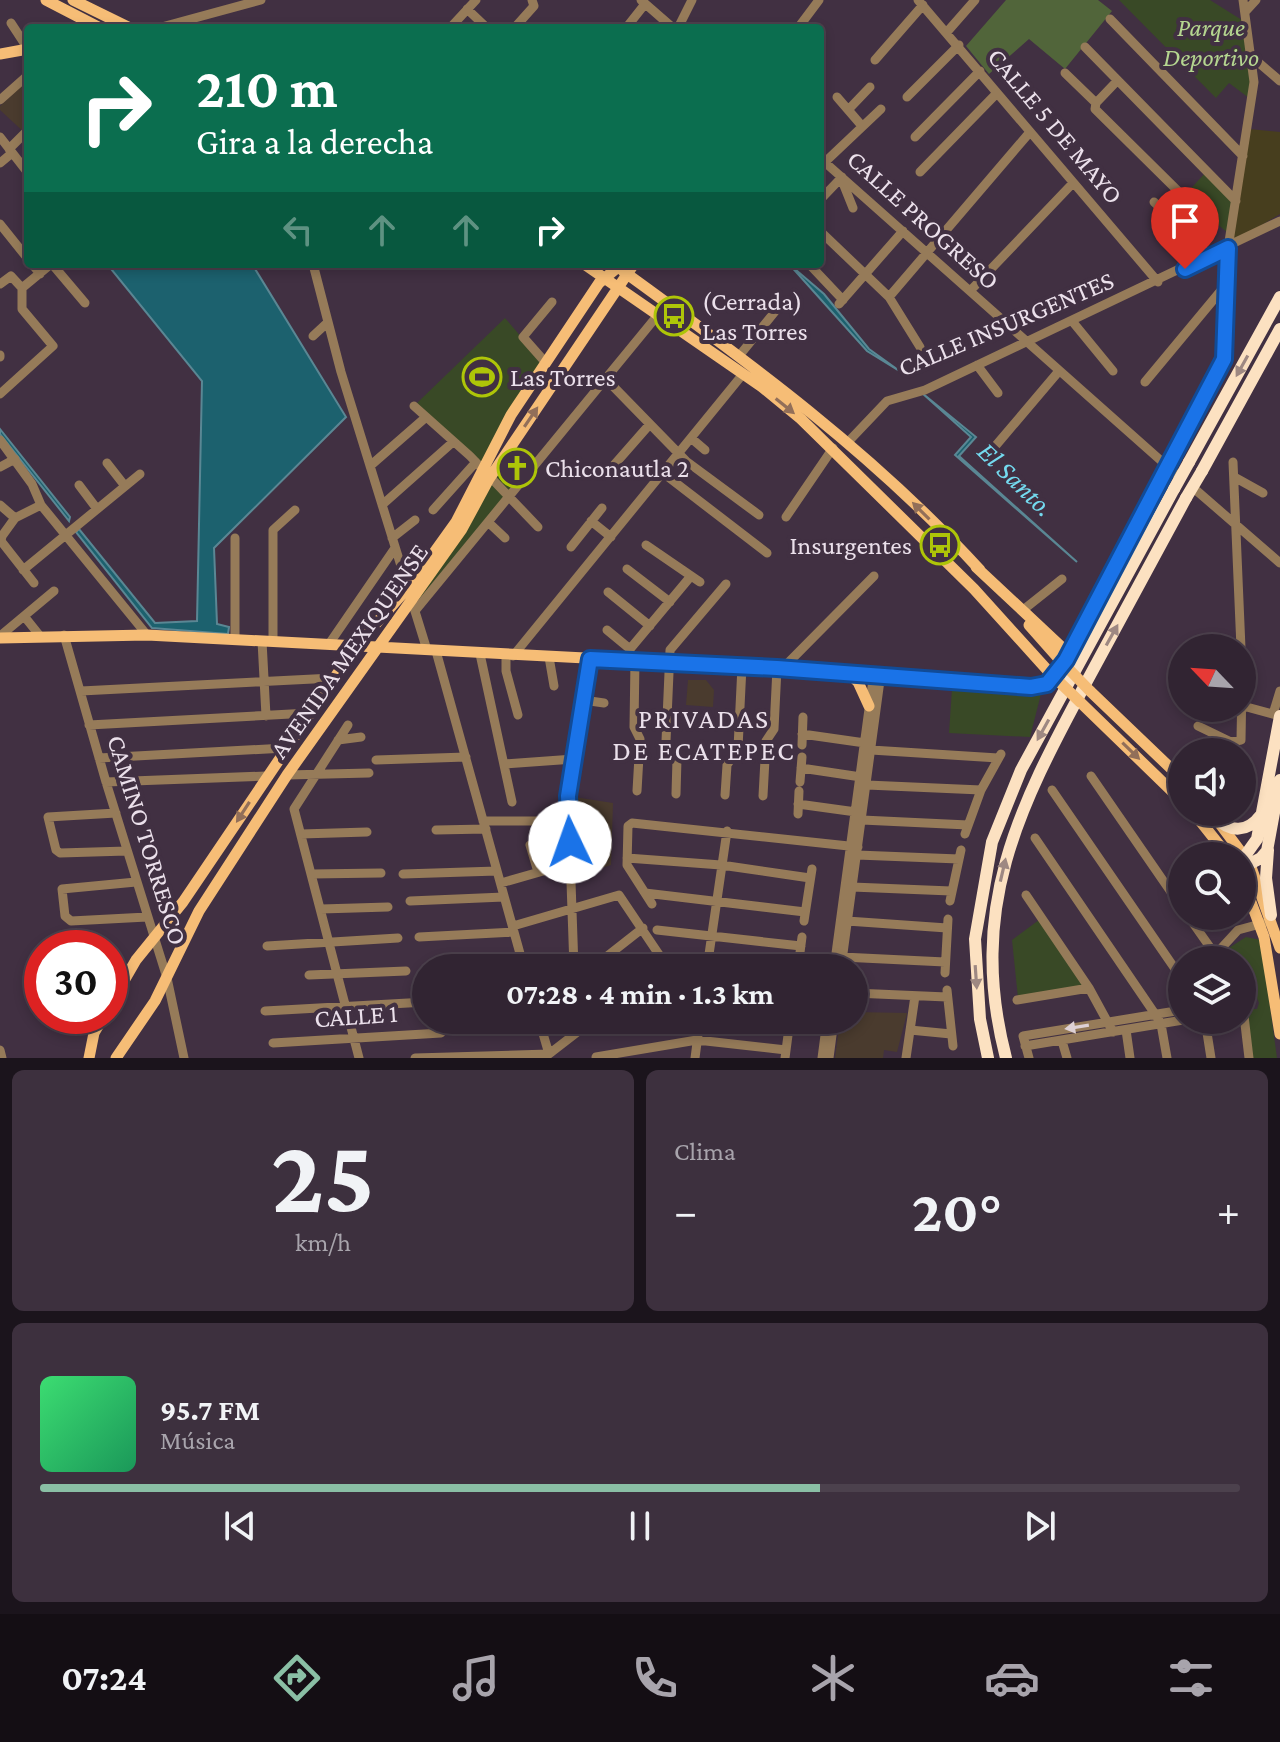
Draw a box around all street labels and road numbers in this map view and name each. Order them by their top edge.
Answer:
street label: CALLE 5 DE MAYO [982,42,1128,210]
street label: CALLE PROGRESO [841,144,1005,296]
street label: CALLE INSURGENTES [894,266,1118,382]
street label: AVENIDA MEXIQUENSE [264,538,434,764]
street label: CAMINO TORRESCO [101,732,193,948]
street label: CALLE 1 [313,999,399,1033]

